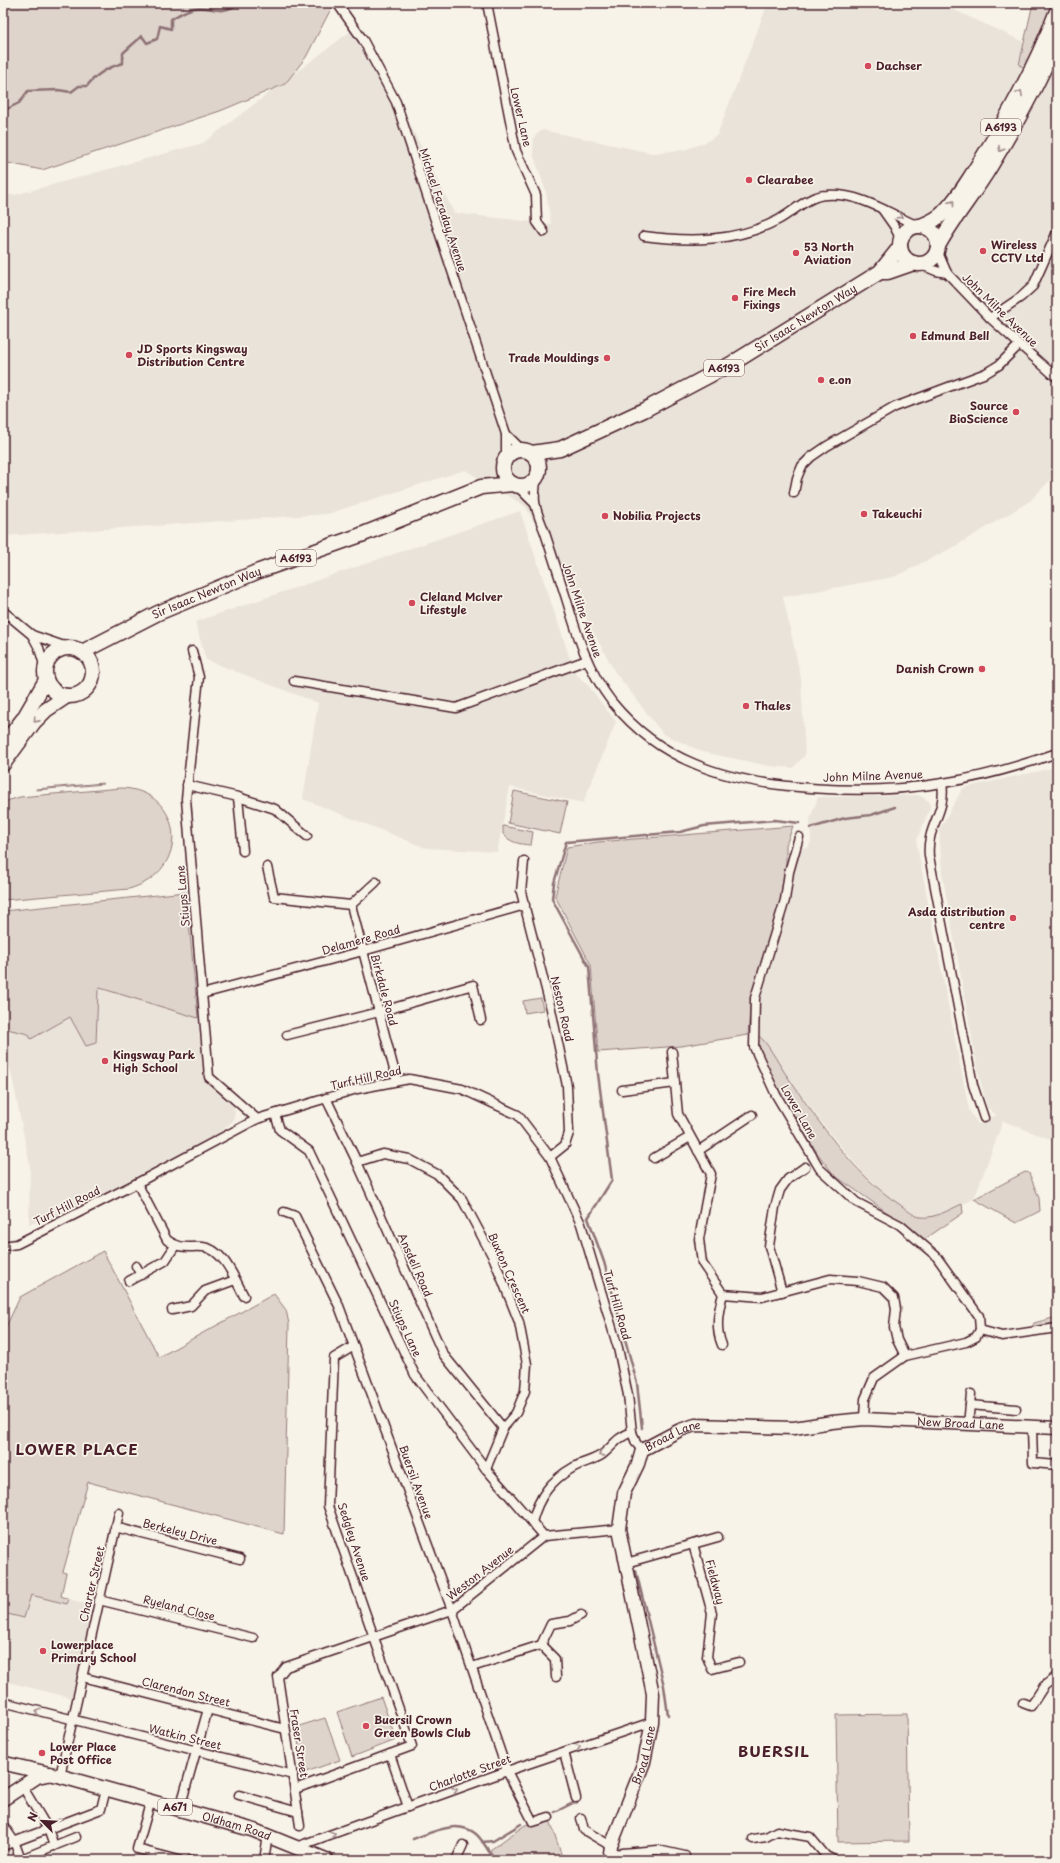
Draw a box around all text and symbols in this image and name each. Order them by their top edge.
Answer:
place label: Dachser [876,57,922,74]
marker: Dachser [863,61,873,71]
street label: Lower Lane [506,85,537,148]
one-way arrow [1015,89,1023,97]
road number: A6193 [981,119,1021,135]
one-way arrow [998,145,1005,152]
street label: Michael Faraday Avenue [415,146,472,274]
place label: Clearabee [757,171,813,188]
marker: Clearabee [744,175,754,185]
one-way arrow [947,200,954,208]
one-way arrow [896,212,903,219]
place label: Wireless CCTV Ltd [991,236,1044,266]
place label: 53 North Aviation [804,238,854,268]
marker: Wireless CCTV Ltd [978,246,988,256]
marker: 53 North Aviation [791,248,801,258]
street label: John Milne Avenue [958,269,1042,351]
street label: Sir Isaac Newton Way [751,279,860,356]
place label: Fire Mech Fixings [743,283,796,313]
marker: Fire Mech Fixings [730,293,740,303]
place label: Edmund Bell [921,327,989,344]
marker: Edmund Bell [908,331,918,341]
place label: JD Sports Kingsway Distribution Centre [137,340,247,370]
place label: Trade Mouldings [508,349,599,366]
marker: JD Sports Kingsway Distribution Centre [124,350,134,360]
marker: Trade Mouldings [602,353,612,363]
road number: A6193 [704,360,744,376]
place label: e.on [829,371,851,388]
marker: e.on [816,375,826,385]
place label: Source BioScience [949,397,1008,427]
marker: Source BioScience [1011,407,1021,417]
place label: Takeuchi [872,505,923,522]
place label: Nobilia Projects [613,507,701,524]
marker: Takeuchi [859,509,869,519]
marker: Nobilia Projects [600,511,610,521]
road number: A6193 [276,550,316,566]
street label: John Milne Avenue [558,560,607,660]
street label: Sir Isaac Newton Way [149,562,264,623]
place label: Cleland McIver Lifestyle [420,588,503,618]
marker: Cleland McIver Lifestyle [407,598,417,608]
place label: Danish Crown [896,660,974,677]
marker: Danish Crown [977,664,987,674]
place label: Thales [754,697,791,714]
marker: Thales [741,701,751,711]
one-way arrow [34,715,41,723]
street label: John Milne Avenue [823,765,923,786]
street label: Stiups Lane [171,864,194,927]
place label: Asda distribution centre [907,903,1005,933]
marker: Asda distribution centre [1008,913,1018,923]
street label: Delamere Road [320,920,402,959]
street label: Birkdale Road [367,952,402,1028]
street label: Neston Road [547,974,578,1044]
place label: Kingsway Park High School [113,1046,196,1076]
marker: Kingsway Park High School [100,1056,110,1066]
street label: Turf Hill Road [329,1061,403,1094]
street label: Lower Lane [777,1081,822,1142]
street label: Turf Hill Road [31,1181,103,1230]
street label: Ansdell Road [394,1230,437,1299]
street label: Buxton Crescent [484,1230,535,1316]
street label: Turf Hill Road [599,1268,636,1342]
street label: Stiups Lane [385,1296,426,1360]
street label: New Broad Lane [917,1412,1005,1434]
street label: Broad Lane [641,1416,701,1455]
district label: LOWER PLACE [16,1437,138,1460]
street label: Buersil Avenue [395,1442,438,1522]
one-way arrow [598,1449,605,1457]
street label: Sedgley Avenue [334,1501,375,1583]
street label: Berkeley Drive [141,1514,219,1549]
street label: Weston Avenue [443,1541,517,1604]
street label: Charter Street [74,1544,109,1624]
street label: Fieldway [701,1557,730,1606]
street label: Ryeland Close [141,1590,217,1625]
place label: Lowerplace Primary School [51,1636,136,1666]
marker: Lowerplace Primary School [38,1646,48,1656]
street label: Clarendon Street [140,1672,233,1711]
street label: Fraser Street [286,1707,313,1779]
one-way arrow [34,1708,41,1716]
place label: Buersil Crown Green Bowls Club [374,1711,471,1741]
street label: Watkin Street [147,1719,224,1754]
marker: Buersil Crown Green Bowls Club [361,1721,371,1731]
street label: Broad Lane [627,1724,659,1787]
place label: Lower Place Post Office [50,1738,116,1768]
district label: BUERSIL [738,1739,810,1762]
one-way arrow [575,1744,582,1752]
marker: Lower Place Post Office [37,1748,47,1758]
street label: Charlotte Street [426,1750,514,1795]
one-way arrow [452,1787,459,1795]
road number: A671 [158,1799,192,1815]
north arrow [22,1801,62,1841]
street label: Oldham Road [200,1807,274,1845]
text: N [23,1809,42,1824]
one-way arrow [329,1830,336,1839]

